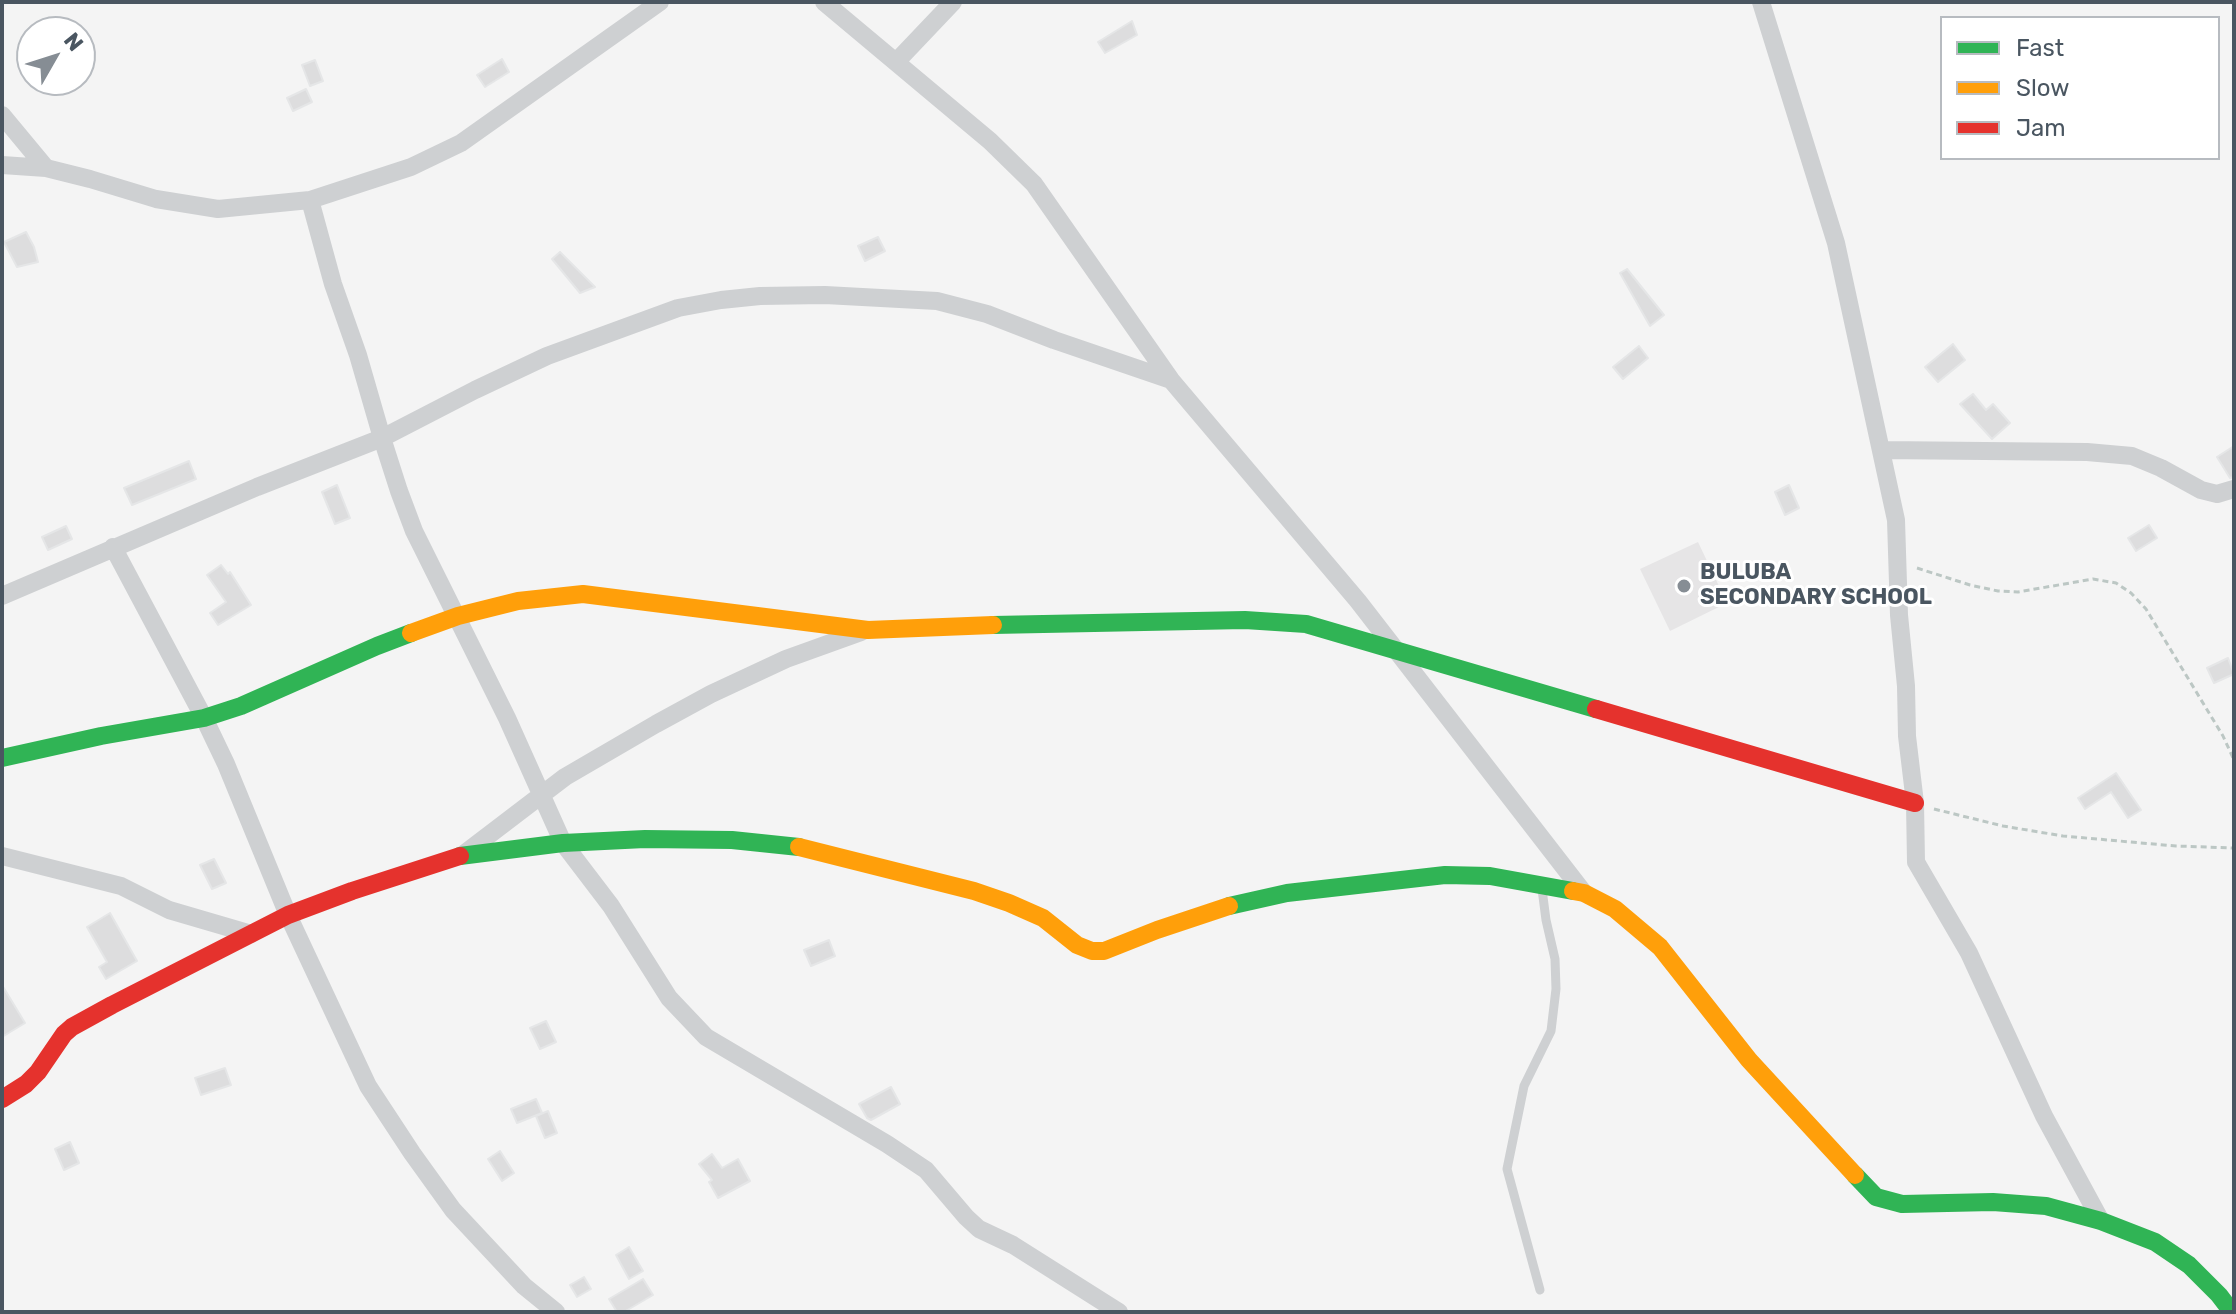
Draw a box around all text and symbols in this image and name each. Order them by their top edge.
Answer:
north arrow [16,16,96,96]
legend [1940,16,2220,160]
text: N [58,27,89,56]
text: Fast [2016,34,2064,62]
text: Slow [2016,74,2069,102]
text: Jam [2016,114,2066,142]
place label: BULUBA SECONDARY SCHOOL [1700,560,1932,612]
marker: BULUBA SECONDARY SCHOOL [1675,577,1693,595]

